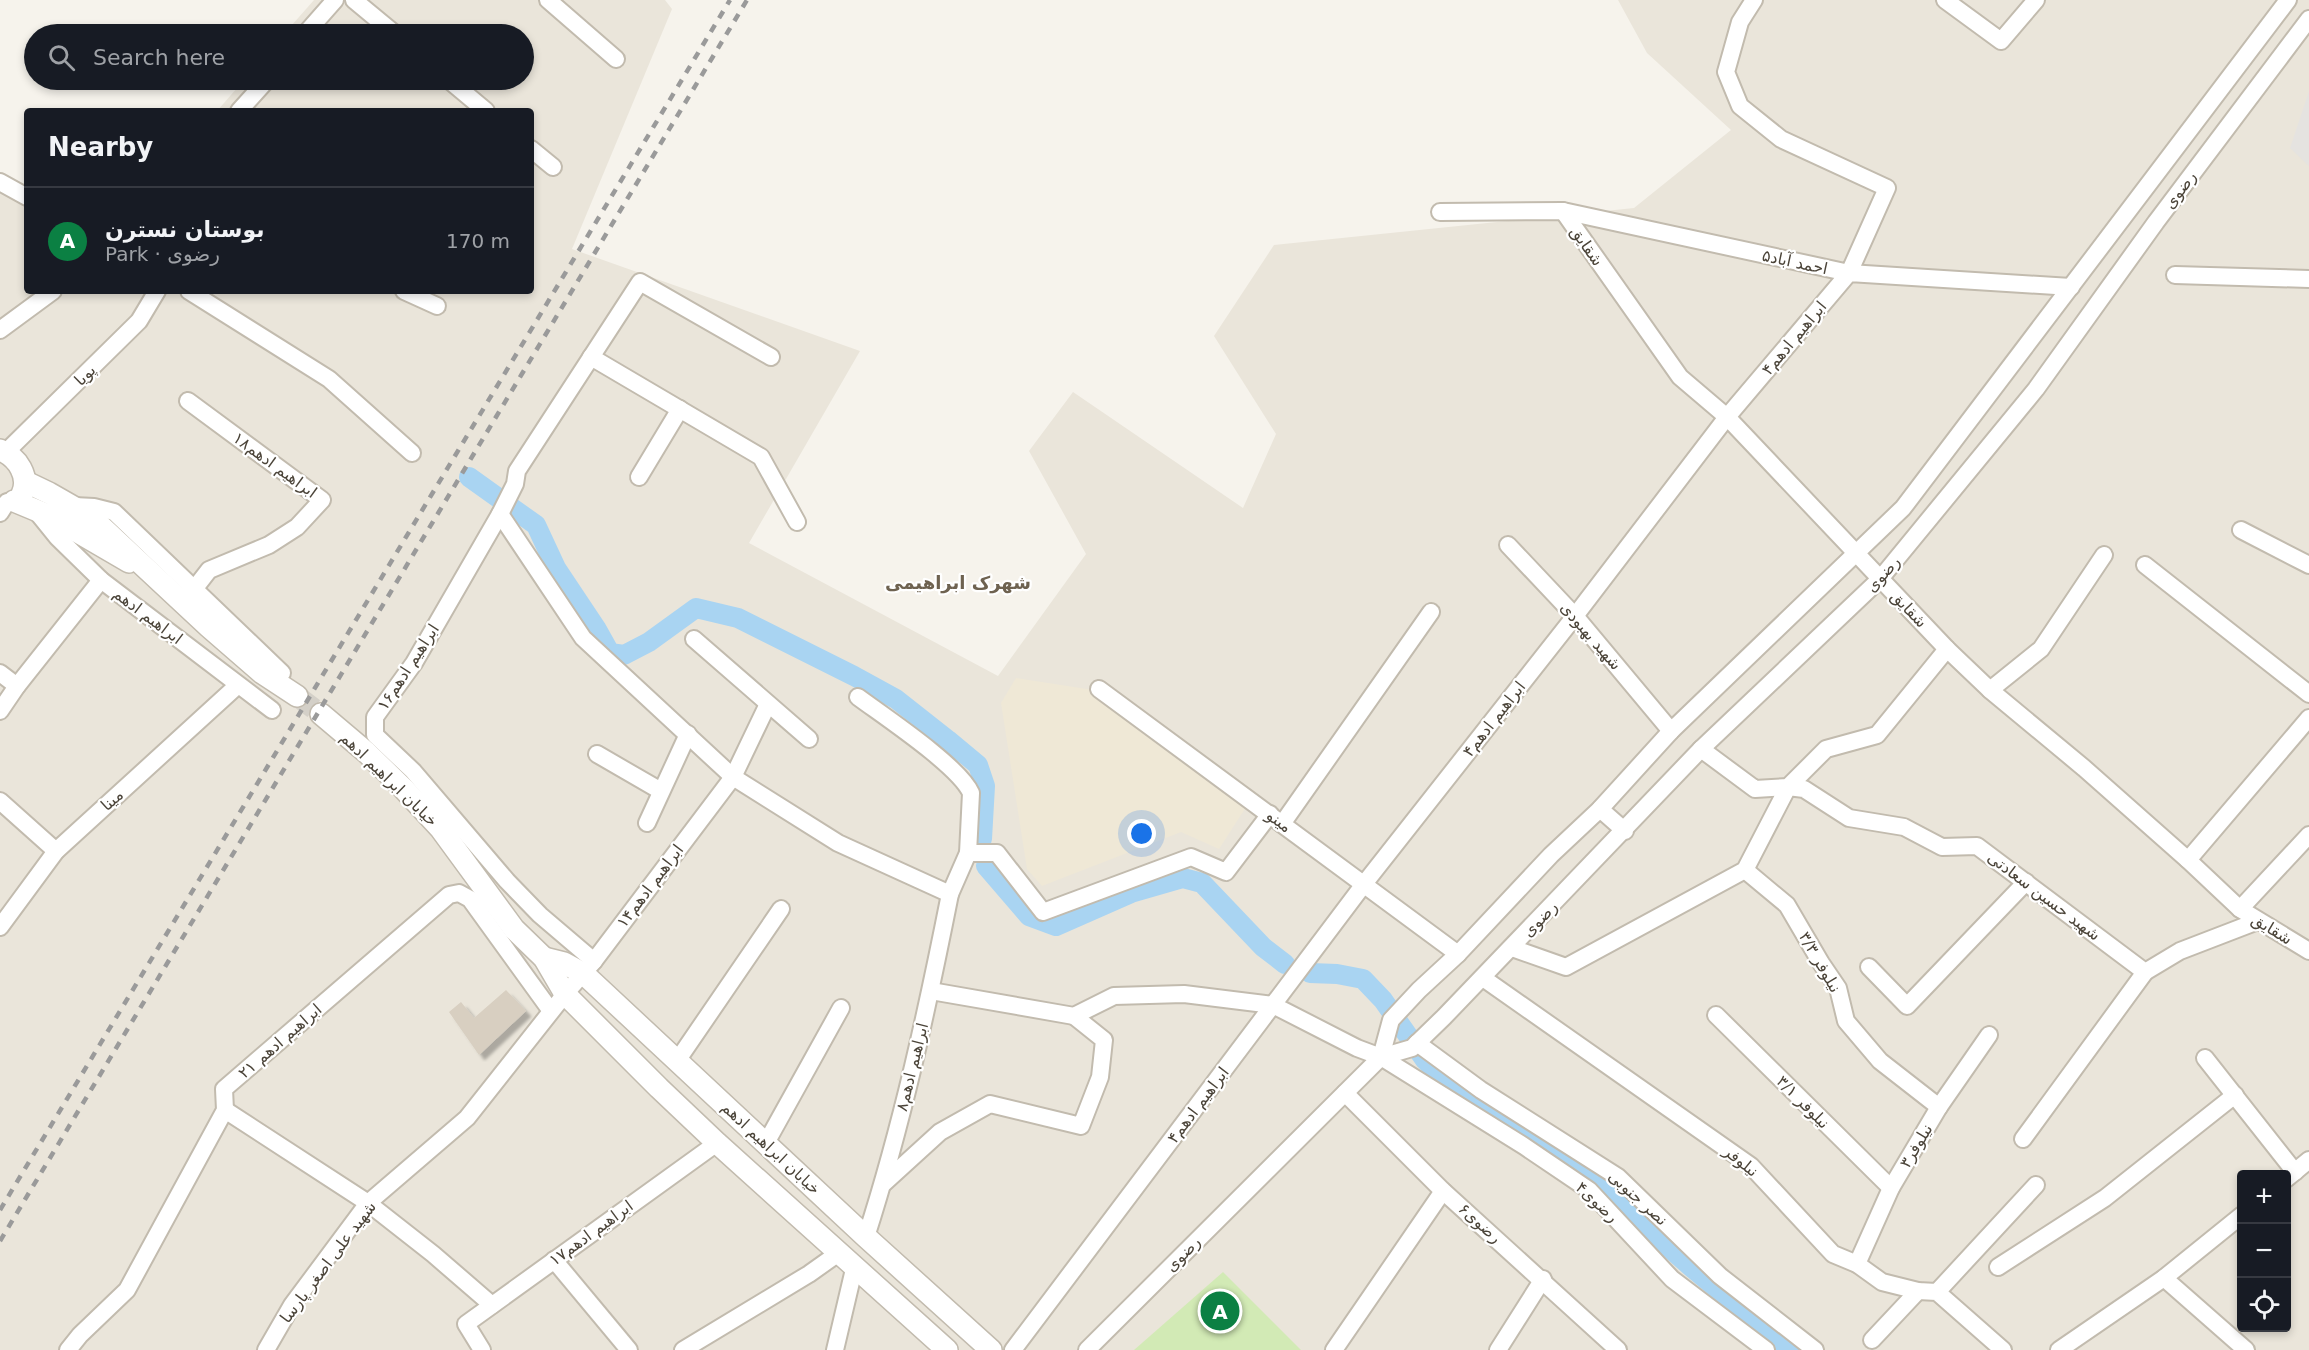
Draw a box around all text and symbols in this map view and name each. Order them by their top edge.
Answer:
search box [24,24,534,90]
icon: search [45,41,78,74]
text: Search here [93,45,225,70]
text: Nearby [48,132,153,162]
street label: رضوی [2160,167,2201,213]
text: بوستان نسترن [105,217,264,242]
street label: شقایق [1566,222,1607,270]
text: A [60,229,75,253]
text: 170 m [446,229,510,253]
text: Park · رضوی [105,242,220,266]
street label: احمد آباد۵ [1760,246,1830,278]
street label: ابراهیم ادهم۴ [1758,297,1831,379]
street label: پویا [70,360,100,390]
street label: ابراهیم ادهم۱۸ [229,428,321,503]
street label: رضوی [1862,552,1905,597]
district label: شهرک ابراهیمی [885,572,1031,594]
street label: ابراهیم ادهم [109,584,186,649]
street label: شقایق [1886,587,1931,632]
street label: شهید بهبودی [1556,598,1626,674]
street label: ابراهیم ادهم۱۶ [373,620,444,714]
street label: ابراهیم ادهم۴ [1459,678,1530,761]
street label: خیابان ابراهیم ادهم [336,728,441,831]
street label: مینا [97,785,127,815]
street label: مینو [1261,805,1295,837]
your location [1127,819,1156,848]
street label: ابراهیم ادهم۱۴ [613,841,688,932]
street label: شهید حسین سعادتی [1983,847,2104,945]
street label: رضوی [1519,897,1562,941]
street label: شقایق [2248,909,2296,949]
street label: نیلوفر ۳/۳ [1794,928,1845,996]
street label: ابراهیم ادهم ۲۱ [234,1000,326,1083]
street label: ابراهیم ادهم۸ [892,1021,933,1113]
street label: ابراهیم ادهم۴ [1163,1063,1234,1147]
street label: نیلوفر ۳/۱ [1772,1072,1833,1133]
street label: خیابان ابراهیم ادهم [717,1098,824,1199]
street label: نیلوفر۳ [1896,1121,1937,1172]
street label: نیلوفر [1718,1141,1762,1182]
street label: نصر جنوبی [1604,1167,1671,1230]
map controls [2237,1170,2291,1332]
button: + [2237,1170,2291,1224]
street label: رضوی۴ [1571,1178,1622,1227]
street label: ابراهیم ادهم۱۷ [545,1196,637,1271]
street label: شهید علی اصغر پارسا [276,1197,381,1327]
street label: رضوی۶ [1454,1199,1505,1248]
button: − [2237,1224,2291,1278]
street label: رضوی [1161,1232,1205,1276]
button: locate [2237,1278,2291,1332]
pin: A [1200,1288,1240,1334]

